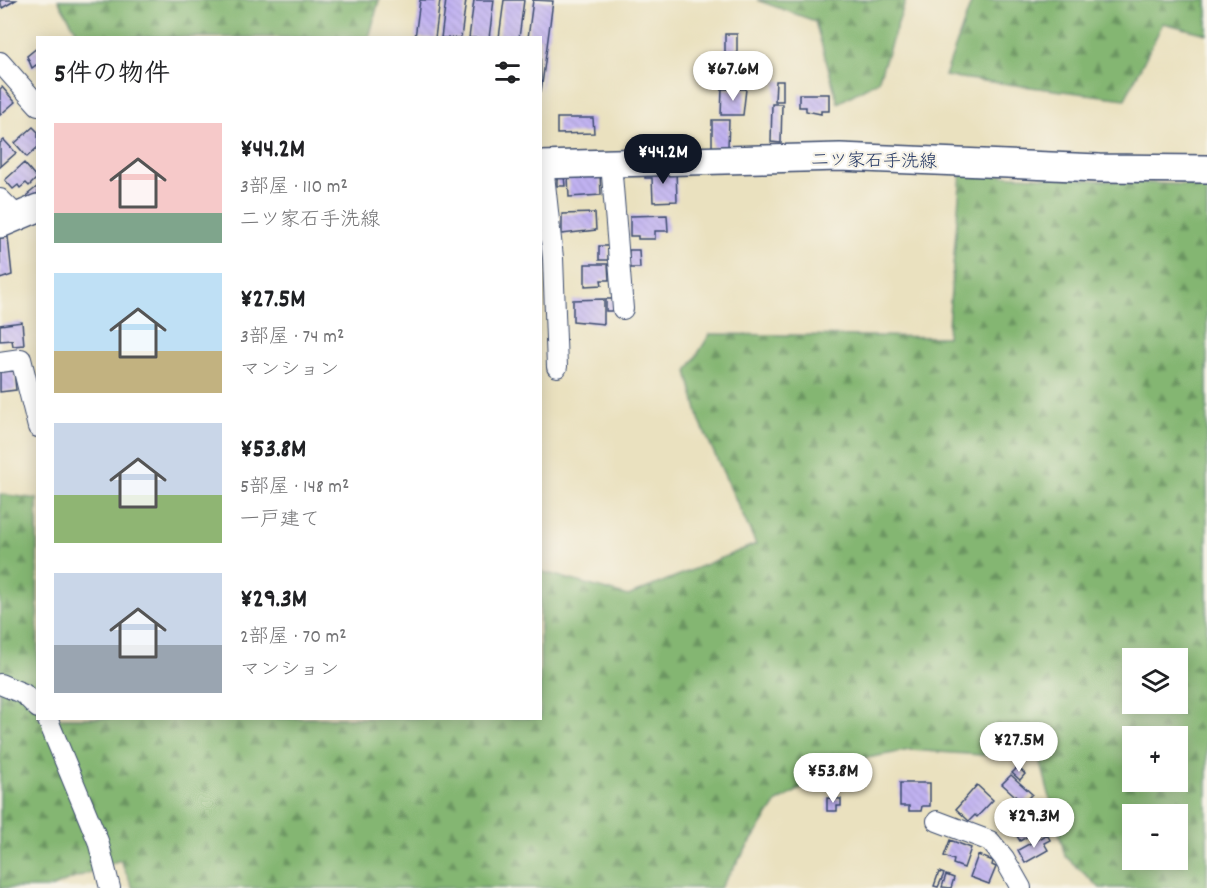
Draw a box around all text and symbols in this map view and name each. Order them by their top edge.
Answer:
pin: ¥67.6M [684,51,782,102]
icon: filters [491,56,524,89]
text: ¥67.6M [707,56,759,84]
text: 5件の物件 [54,57,170,94]
text: ¥44.2M [240,132,305,169]
pin: ¥44.2M [614,134,712,185]
text: ¥44.2M [638,139,688,167]
icon: home [102,147,174,219]
street label: 二ツ家石手洗線 [811,149,937,176]
text: 3部屋 · 110 m² [240,174,348,202]
text: 二ツ家石手洗線 [240,207,380,235]
text: ¥27.5M [240,282,306,319]
icon: home [102,297,174,369]
text: 3部屋 · 74 m² [240,324,344,352]
text: マンション [240,357,339,385]
text: ¥53.8M [240,432,306,469]
icon: home [102,447,174,519]
text: 5部屋 · 148 m² [240,474,349,502]
text: 一戸建て [240,507,320,535]
text: ¥29.3M [240,582,307,619]
icon: home [102,597,174,669]
text: 2部屋 · 70 m² [240,624,347,652]
map controls [1122,648,1188,870]
button: layers [1122,648,1188,714]
text: マンション [240,657,339,685]
pin: ¥27.5M [970,722,1068,773]
button: + [1122,726,1188,792]
text: ¥27.5M [994,727,1044,755]
pin: ¥53.8M [784,753,882,804]
text: ¥53.8M [808,758,858,786]
pin: ¥29.3M [985,798,1083,849]
text: ¥29.3M [1008,803,1060,831]
button: − [1122,804,1188,870]

